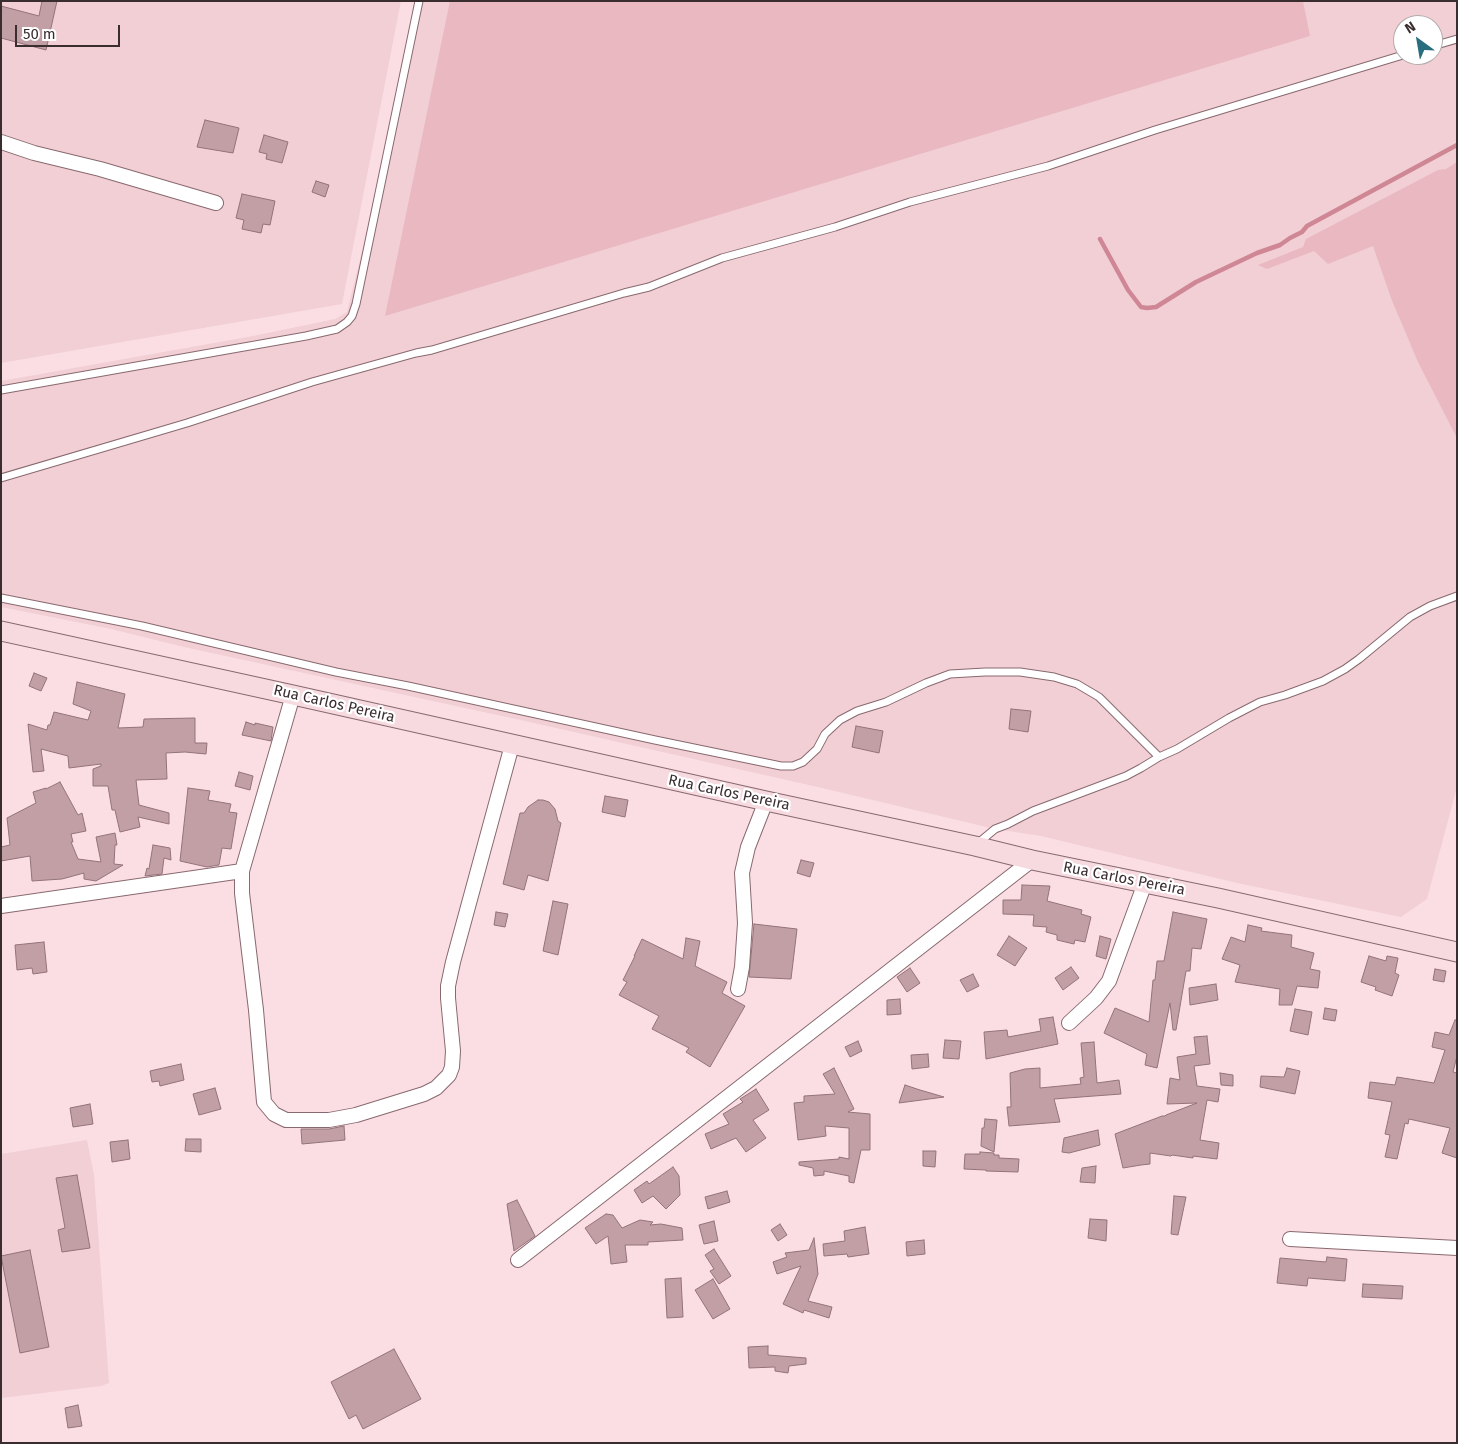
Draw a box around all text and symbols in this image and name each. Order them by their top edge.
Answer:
scale bar [18,15,122,47]
north arrow [1393,15,1443,65]
text: N [1402,18,1419,37]
text: 50 m [23,25,56,43]
street label: Rua Carlos Pereira [272,681,396,727]
street label: Rua Carlos Pereira [667,771,791,815]
street label: Rua Carlos Pereira [1062,858,1186,900]

